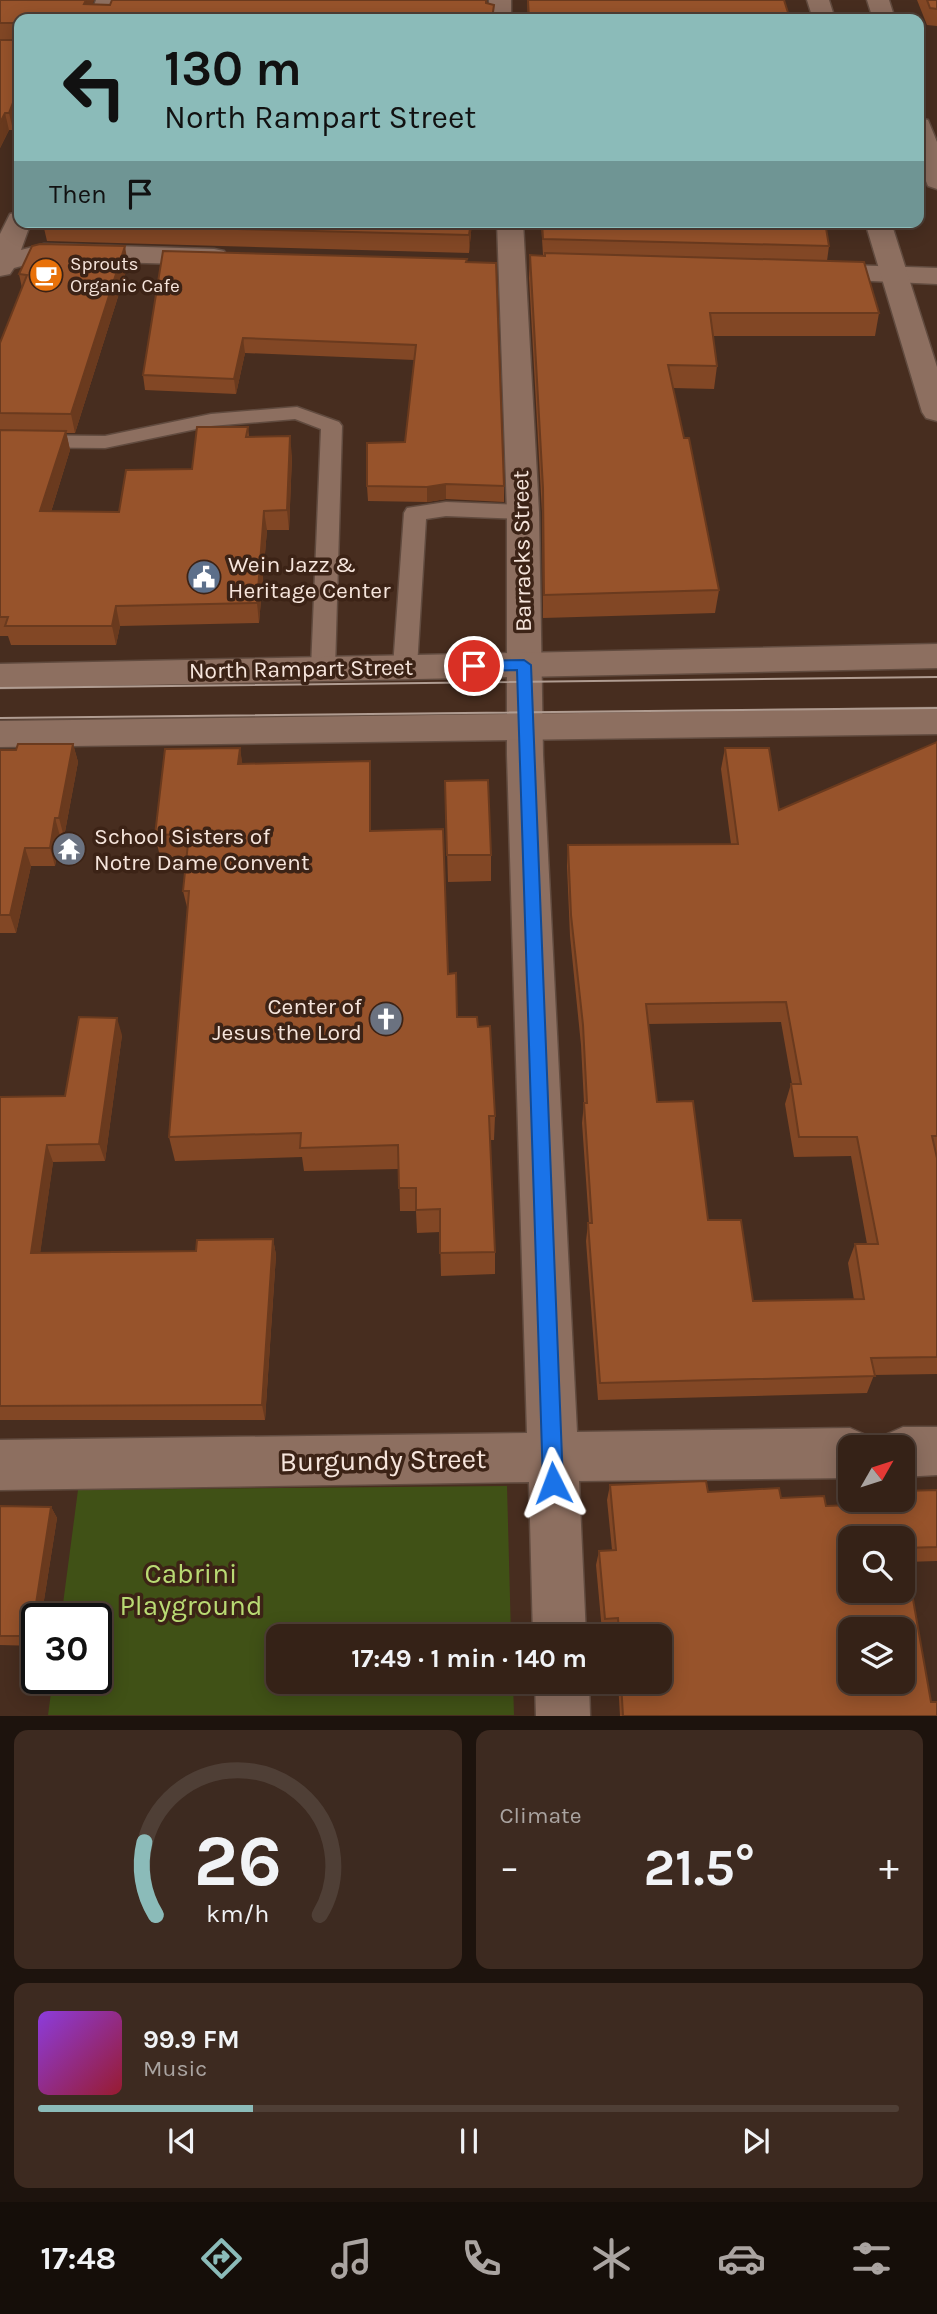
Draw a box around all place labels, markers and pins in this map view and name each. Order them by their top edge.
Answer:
place label: Sprouts Organic Cafe [70,253,180,297]
cafe icon: Sprouts Organic Cafe [27,256,65,294]
place label: Wein Jazz & Heritage Center [228,551,391,604]
public building icon: Wein Jazz & Heritage Center [185,558,223,596]
pin [444,636,504,696]
place label: School Sisters of Notre Dame Convent [94,823,310,876]
temple icon: School Sisters of Notre Dame Convent [50,830,88,868]
place label: Center of Jesus the Lord [212,993,362,1046]
church icon: Center of Jesus the Lord [367,1000,405,1038]

